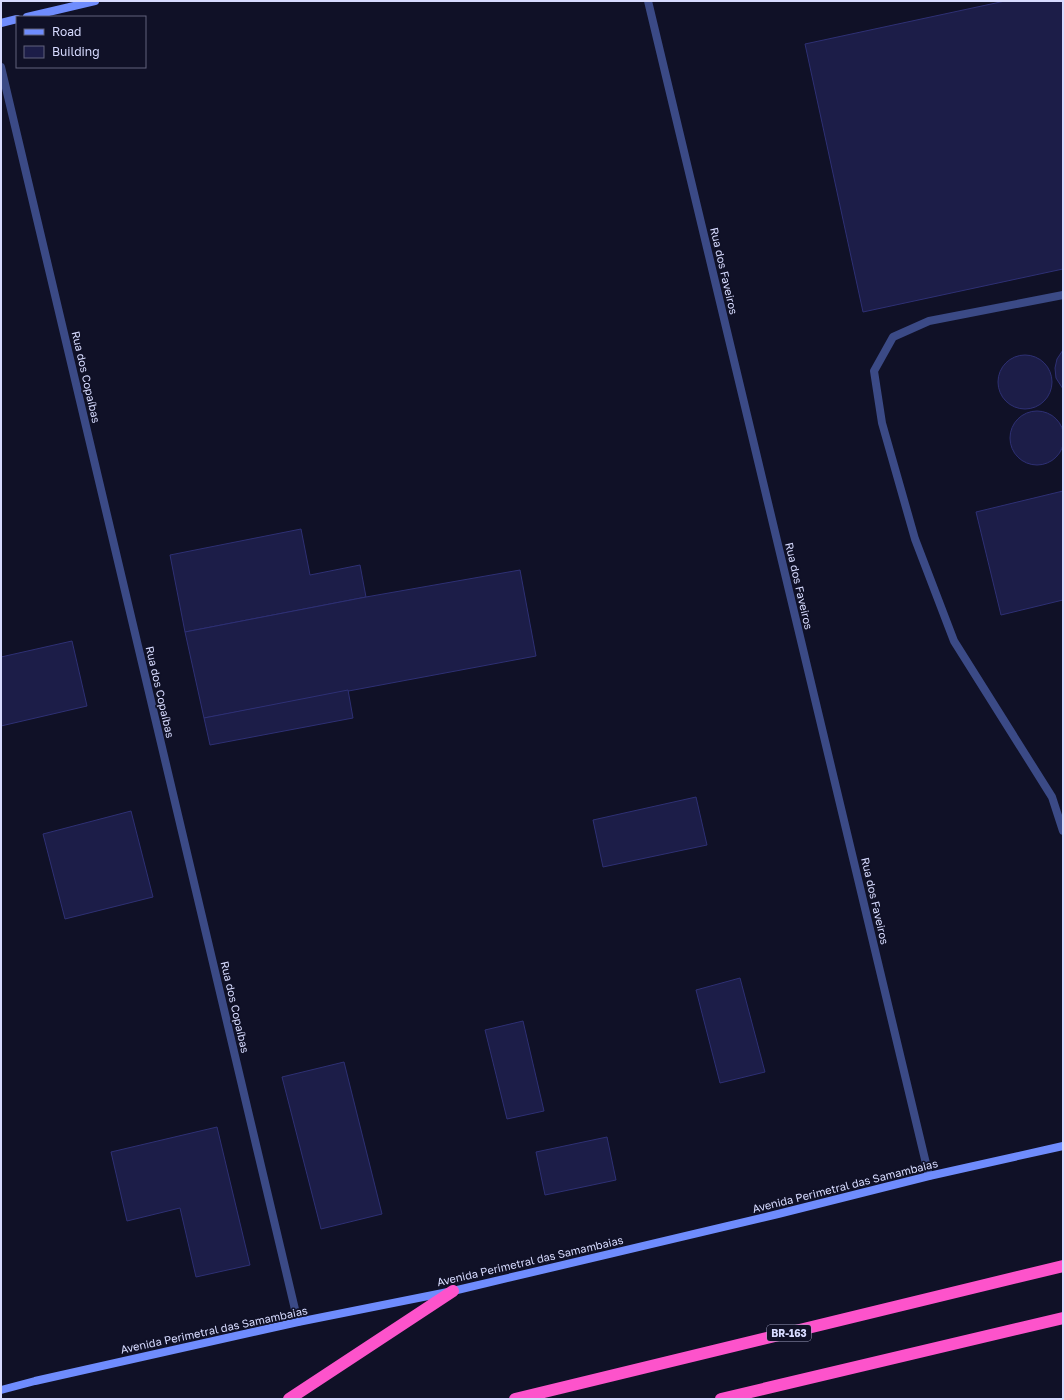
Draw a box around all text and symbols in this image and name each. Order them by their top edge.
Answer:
legend [16,16,146,68]
text: Road [52,24,81,39]
text: Building [52,44,100,59]
street label: Rua dos Faveiros [708,226,741,316]
street label: Rua dos Copaíbas [70,330,103,424]
street label: Rua dos Faveiros [783,541,816,631]
street label: Rua dos Copaíbas [144,645,177,739]
street label: Rua dos Faveiros [859,856,892,946]
street label: Rua dos Copaíbas [219,960,252,1054]
street label: Avenida Perimetral das Samambaias [751,1156,939,1215]
street label: Avenida Perimetral das Samambaias [435,1233,624,1288]
street label: Avenida Perimetral das Samambaias [119,1303,309,1356]
road number: BR-163 [767,1325,811,1341]

